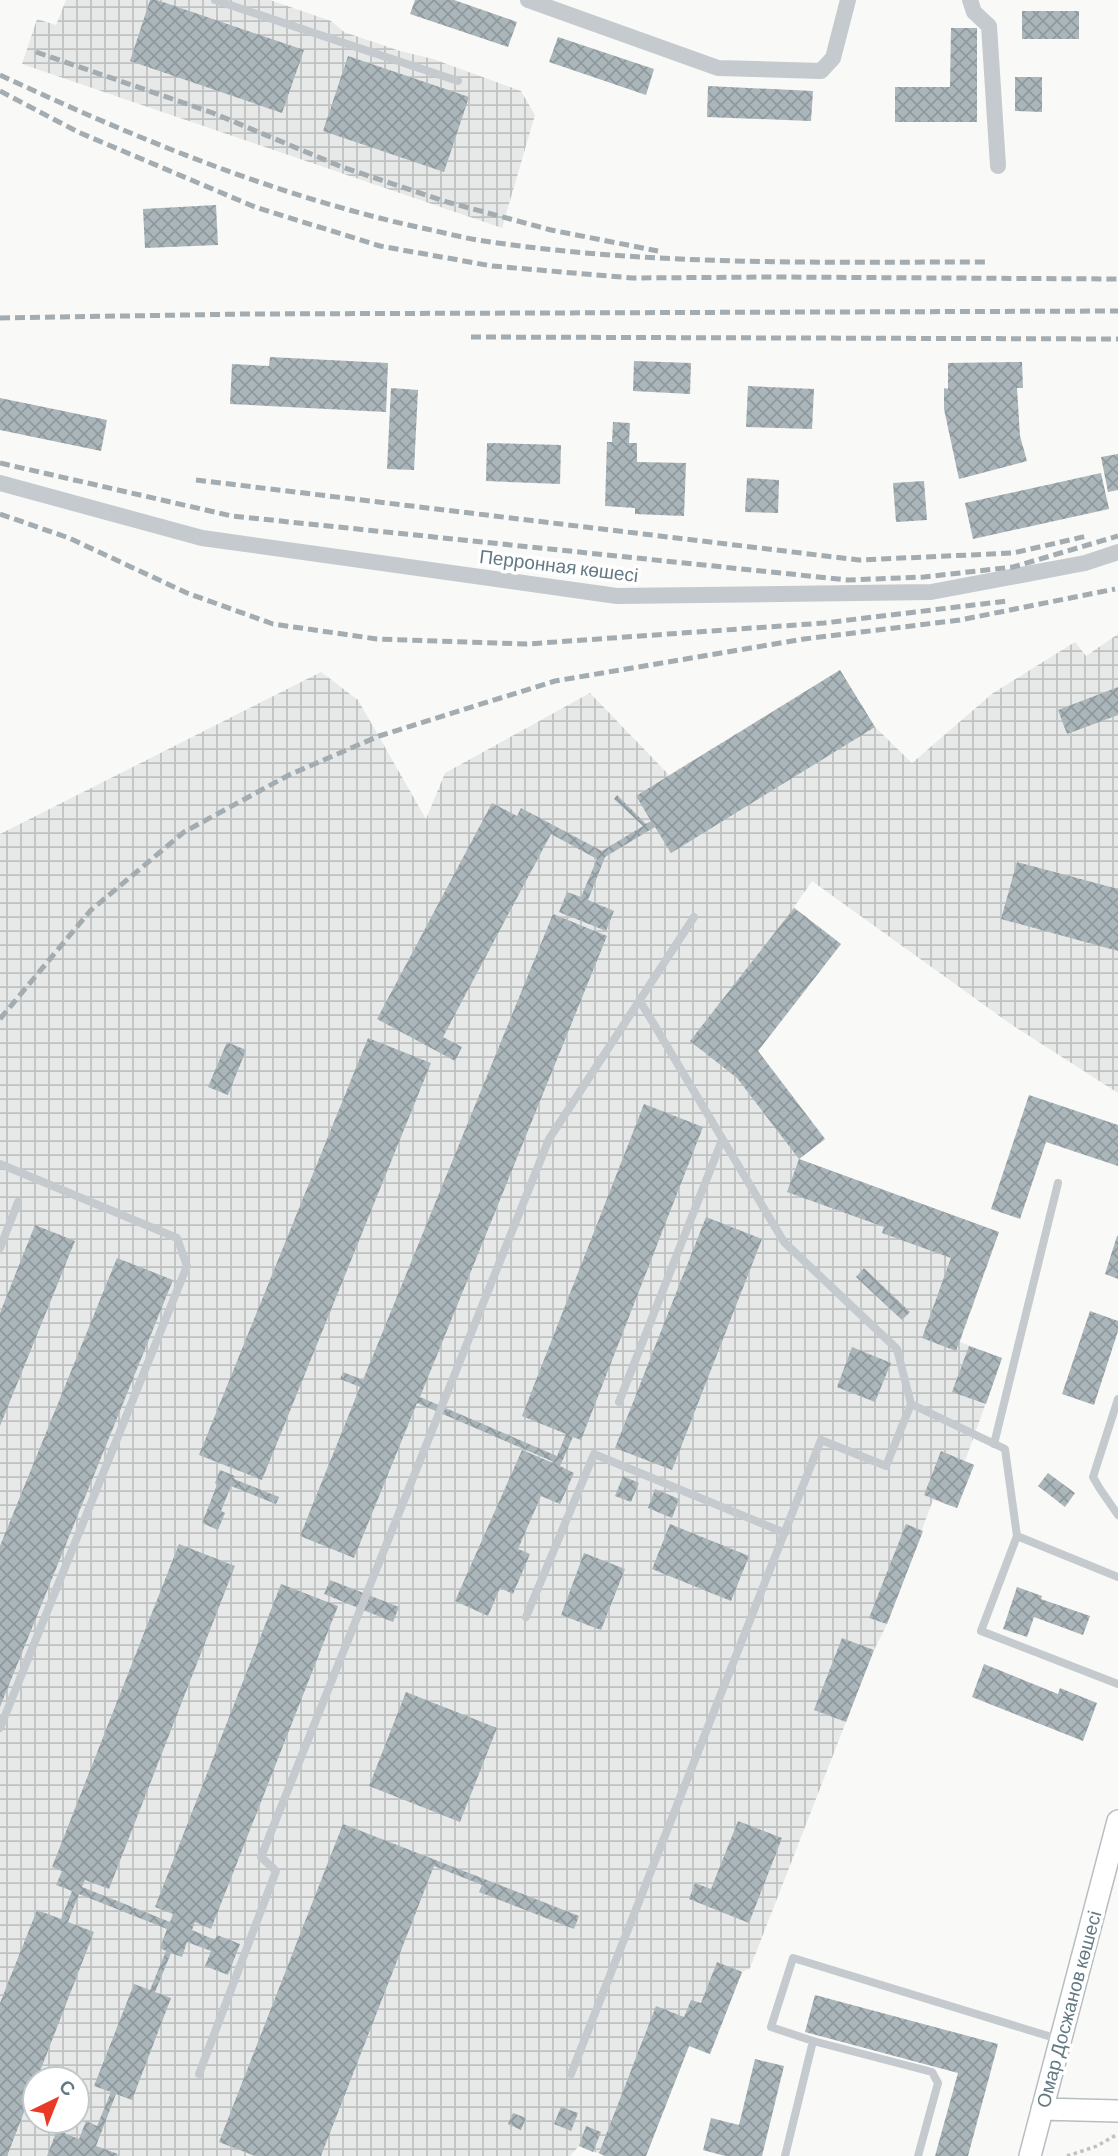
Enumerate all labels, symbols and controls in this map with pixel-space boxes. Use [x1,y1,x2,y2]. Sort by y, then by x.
street label: Перронная көшесі [478,544,640,586]
street label: Омар Досжанов көшесі [1031,1908,1105,2110]
north arrow [21,2065,91,2135]
text: С [55,2074,81,2100]

